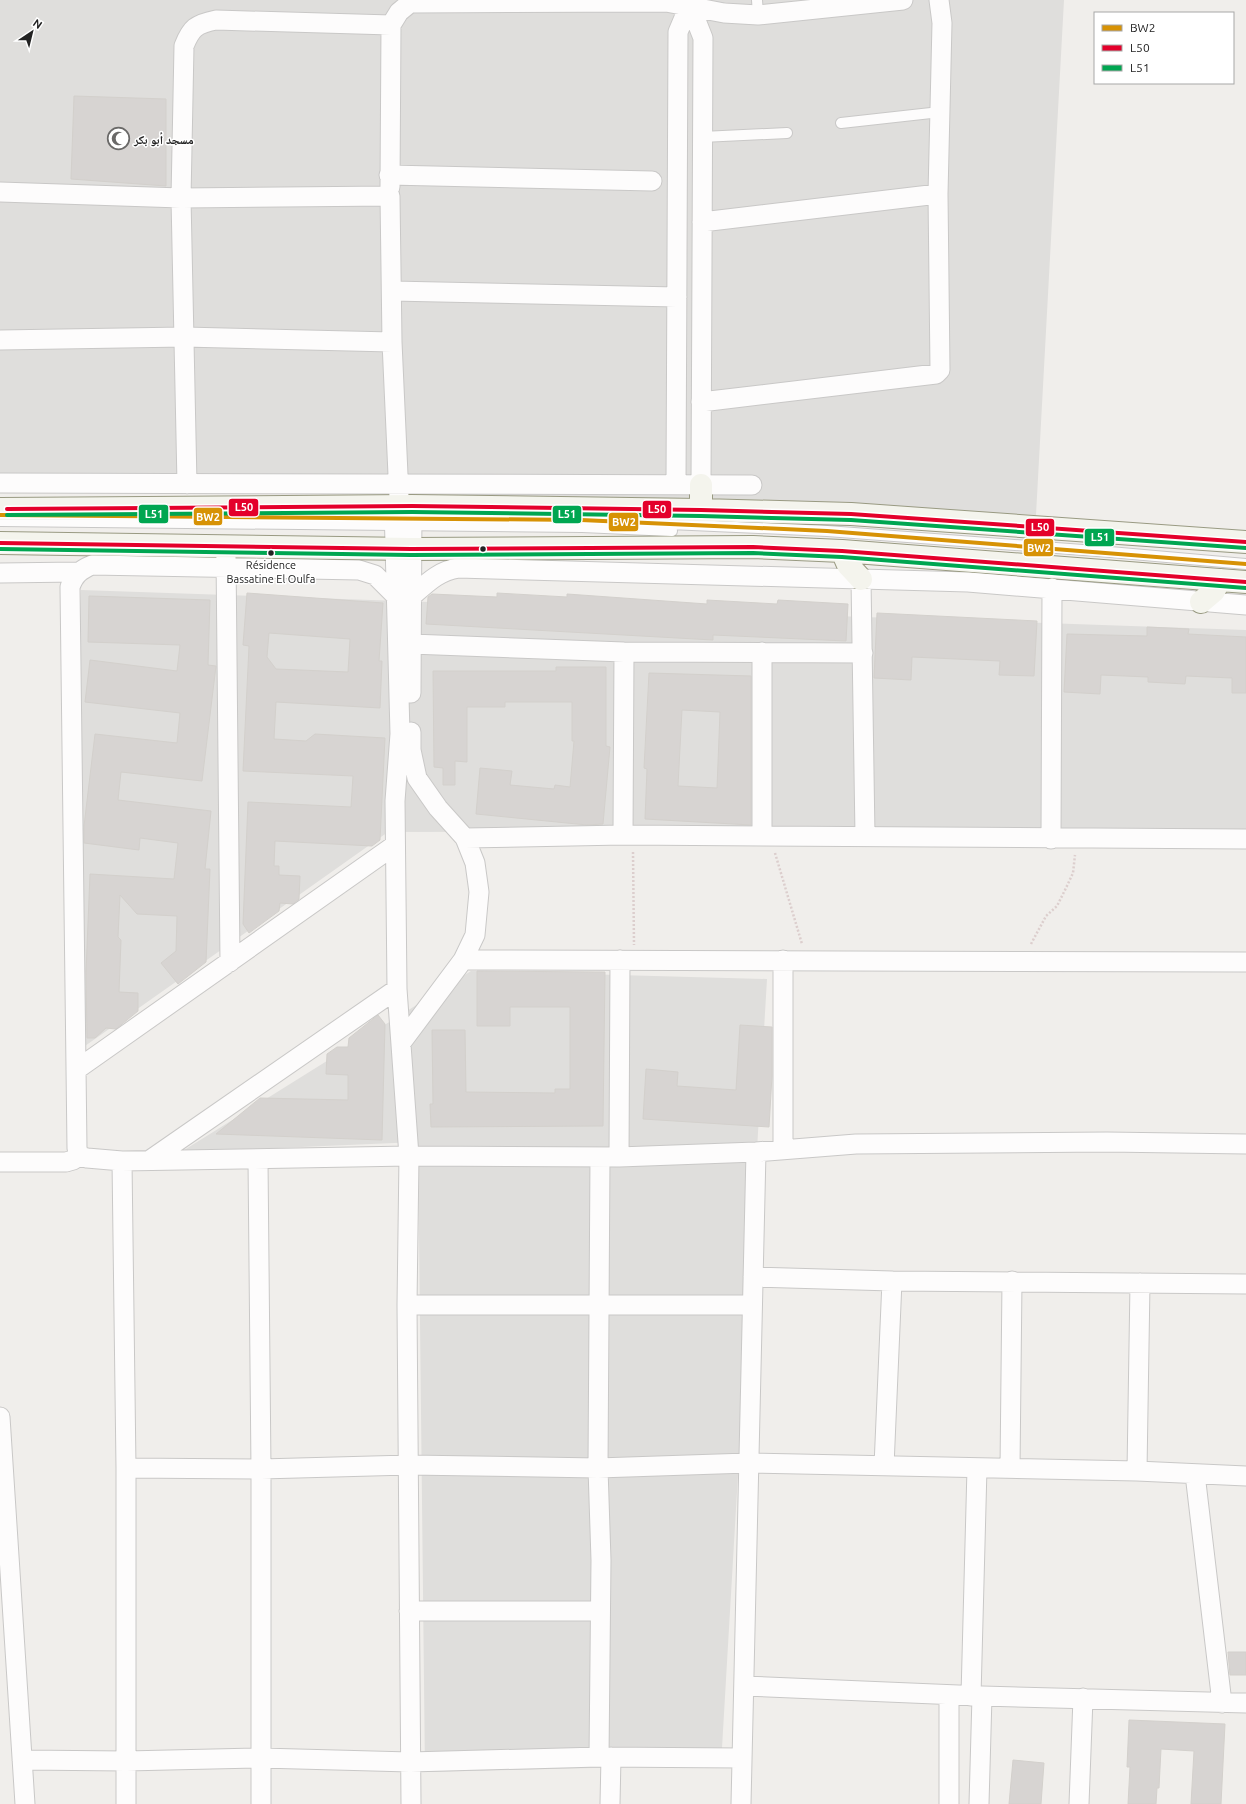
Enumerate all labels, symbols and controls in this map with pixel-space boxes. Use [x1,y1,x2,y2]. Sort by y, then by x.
north arrow [12,12,52,52]
legend [1094,12,1234,84]
text: N [31,17,45,31]
text: BW2 [1130,21,1155,34]
text: L50 [1130,41,1150,54]
text: L51 [1130,61,1150,74]
mosque icon: مسجد أبو بكر [106,126,132,152]
place label: مسجد أبو بكر [133,132,194,147]
line badge: L50 [228,498,259,517]
line badge: L50 [642,500,672,519]
text: L50 [235,501,253,513]
text: L50 [648,503,666,515]
line badge: L51 [138,504,169,524]
line badge: L51 [552,505,582,524]
line badge: BW2 [193,507,223,526]
text: L51 [145,508,163,520]
text: L51 [558,508,576,520]
text: BW2 [196,511,220,523]
line badge: BW2 [608,512,639,532]
text: BW2 [612,516,636,528]
line badge: L50 [1025,518,1055,537]
text: L50 [1031,521,1049,533]
line badge: L51 [1084,528,1115,547]
text: L51 [1091,531,1109,543]
line badge: BW2 [1023,538,1054,557]
text: BW2 [1027,542,1051,554]
unlabelled marker [478,544,488,554]
marker: Résidence Bassatine El Oulfa [266,548,276,558]
place label: Résidence Bassatine El Oulfa [227,559,315,585]

